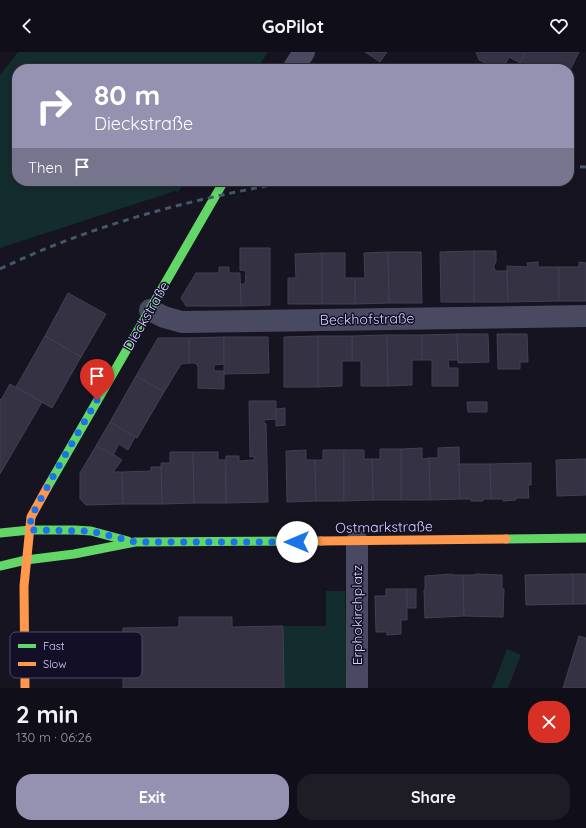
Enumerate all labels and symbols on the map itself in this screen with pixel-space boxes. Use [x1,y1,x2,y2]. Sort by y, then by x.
street label: Dieckstraße [119,278,173,354]
street label: Beckhofstraße [320,309,415,329]
pin [80,359,114,400]
street label: Ostmarkstraße [335,517,433,537]
position arrow [276,521,318,563]
street label: Erphokirchplatz [348,564,366,665]
legend [10,632,142,678]
text: Fast [43,639,65,653]
text: Slow [43,657,67,671]

